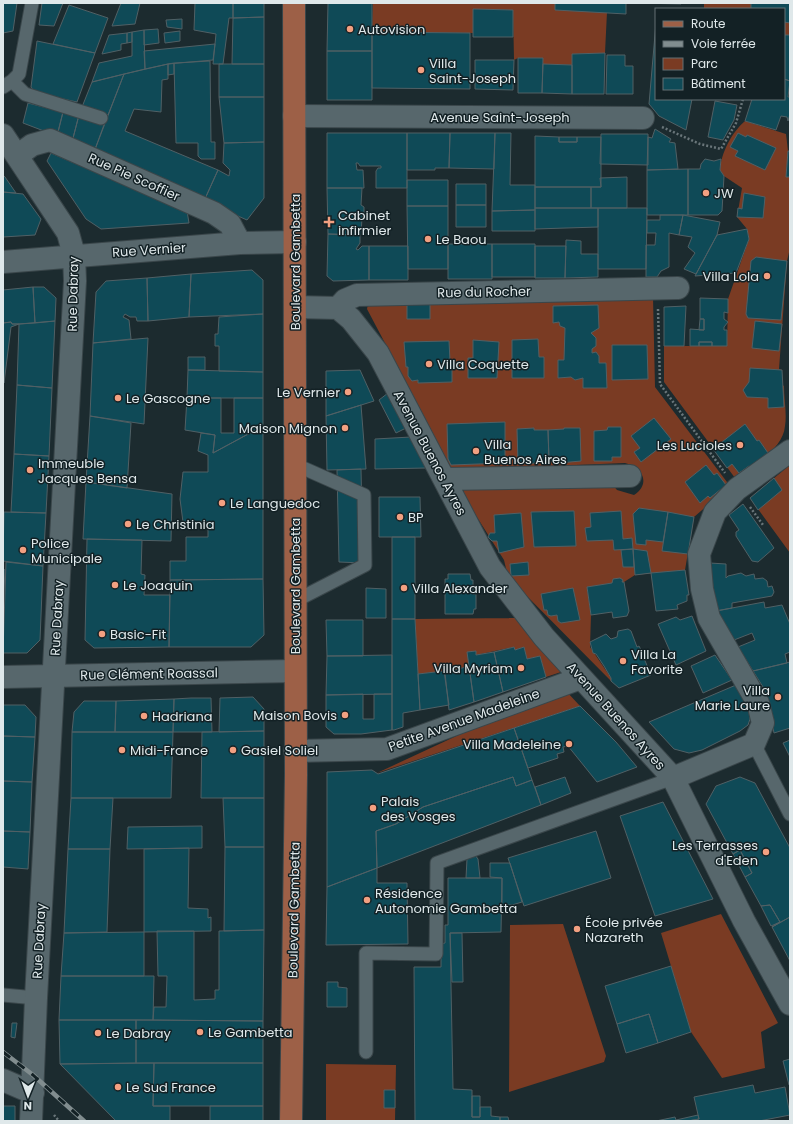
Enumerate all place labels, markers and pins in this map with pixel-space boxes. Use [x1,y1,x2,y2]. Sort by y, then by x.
place label: Autovision [358,20,425,39]
marker: Autovision [345,24,355,34]
place label: Villa Saint-Joseph [429,54,516,88]
marker: Villa Saint-Joseph [416,65,426,75]
place label: JW [714,184,734,203]
marker: JW [701,188,711,198]
place label: Cabinet infirmier [338,206,391,240]
marker: Cabinet infirmier [323,216,335,228]
place label: Le Baou [436,230,487,249]
marker: Le Baou [423,234,433,244]
place label: Villa Lola [702,267,759,286]
marker: Villa Lola [762,271,772,281]
place label: Villa Coquette [437,355,529,374]
marker: Villa Coquette [424,359,434,369]
place label: Le Vernier [277,383,340,402]
marker: Le Vernier [343,387,353,397]
place label: Le Gascogne [126,389,210,408]
marker: Le Gascogne [113,393,123,403]
place label: Maison Mignon [239,419,337,438]
marker: Maison Mignon [340,423,350,433]
place label: Villa Buenos Aires [484,435,567,469]
place label: Les Lucioles [657,436,732,455]
marker: Les Lucioles [735,440,745,450]
marker: Villa Buenos Aires [471,446,481,456]
place label: Immeuble Jacques Bensa [38,454,137,488]
marker: Immeuble Jacques Bensa [25,465,35,475]
place label: Le Languedoc [230,494,320,513]
marker: Le Languedoc [217,498,227,508]
place label: BP [408,508,424,527]
marker: BP [395,512,405,522]
place label: Le Christinia [136,515,215,534]
marker: Le Christinia [123,519,133,529]
place label: Police Municipale [31,534,102,568]
marker: Police Municipale [18,545,28,555]
place label: Le Joaquin [123,576,193,595]
place label: Villa Alexander [412,579,508,598]
marker: Le Joaquin [110,580,120,590]
marker: Villa Alexander [399,583,409,593]
place label: Basic-Fit [110,625,167,644]
marker: Basic-Fit [97,629,107,639]
place label: Villa La Favorite [631,645,683,679]
marker: Villa La Favorite [618,656,628,666]
place label: Villa Myriam [434,659,513,678]
marker: Villa Myriam [516,663,526,673]
place label: Villa Marie Laure [695,681,770,715]
marker: Villa Marie Laure [773,692,783,702]
place label: Maison Bovis [253,706,337,725]
place label: Hadriana [152,707,213,726]
marker: Maison Bovis [340,710,350,720]
marker: Hadriana [139,711,149,721]
place label: Villa Madeleine [463,735,561,754]
marker: Villa Madeleine [564,739,574,749]
place label: Midi-France [130,741,208,760]
place label: Gasiel Soliel [241,741,318,760]
marker: Midi-France [117,745,127,755]
marker: Gasiel Soliel [228,745,238,755]
place label: Palais des Vosges [381,792,456,826]
marker: Palais des Vosges [368,803,378,813]
place label: Les Terrasses d'Eden [672,836,758,870]
marker: Les Terrasses d'Eden [761,847,771,857]
place label: Résidence Autonomie Gambetta [375,884,517,918]
marker: Résidence Autonomie Gambetta [362,895,372,905]
place label: École privée Nazareth [585,913,663,947]
marker: École privée Nazareth [572,924,582,934]
place label: Le Gambetta [208,1023,293,1042]
place label: Le Dabray [106,1024,172,1043]
marker: Le Gambetta [195,1027,205,1037]
marker: Le Dabray [93,1028,103,1038]
place label: Le Sud France [126,1078,216,1097]
marker: Le Sud France [113,1082,123,1092]

